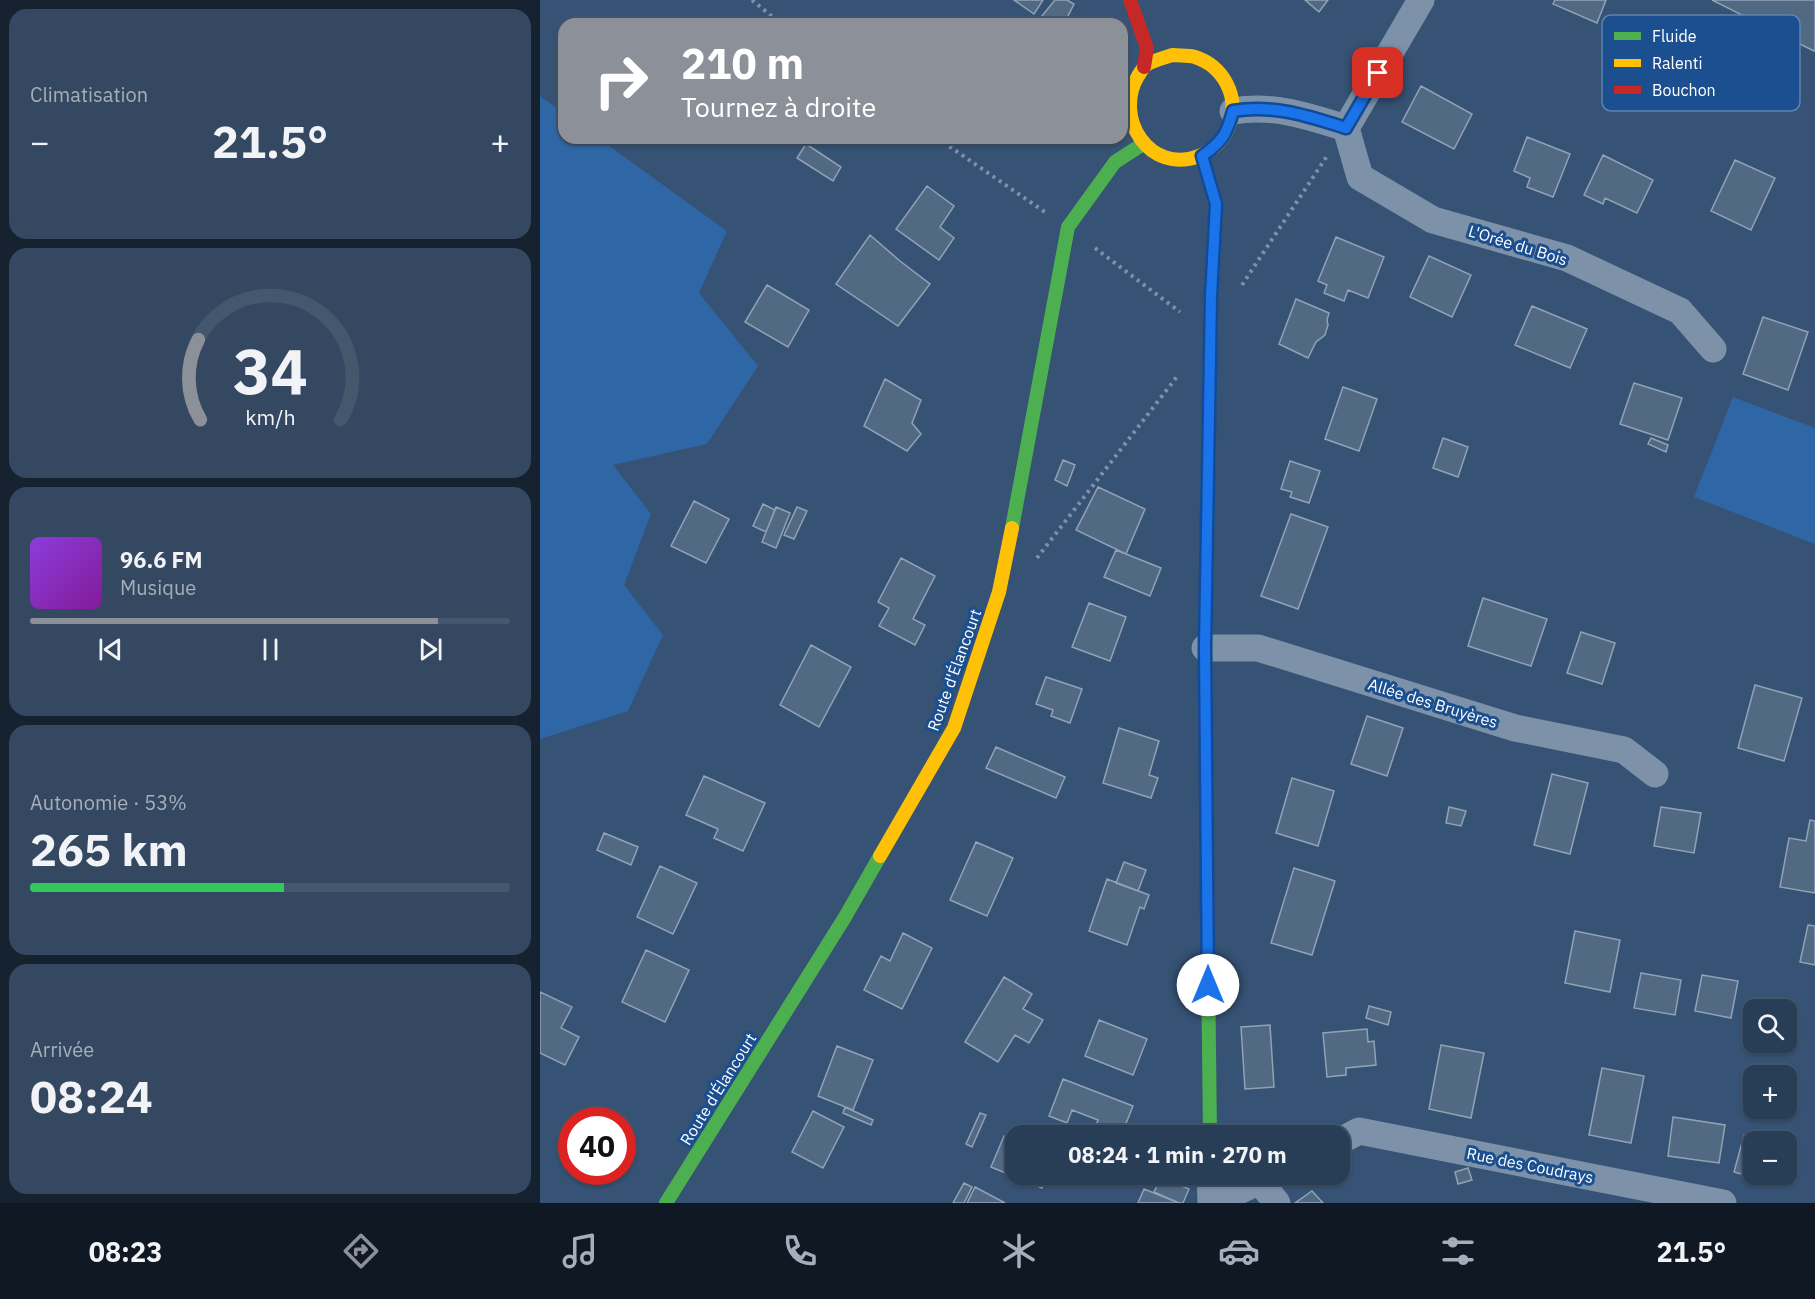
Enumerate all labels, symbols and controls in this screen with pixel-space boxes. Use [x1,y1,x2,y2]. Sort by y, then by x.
legend [1602,15,1800,111]
text: Fluide [1652,26,1697,46]
text: 210 m [681,36,804,91]
icon: right [582,42,660,120]
pin [1352,47,1403,98]
text: Ralenti [1652,53,1702,73]
icon: arrive [1361,56,1394,89]
text: Bouchon [1652,80,1716,100]
text: Climatisation [30,81,148,108]
text: Tournez à droite [681,89,876,124]
text: 21.5° [212,112,328,170]
text: − [30,120,50,163]
text: + [490,120,510,163]
street label: L'Orée du Bois [1466,220,1570,270]
text: 34 [233,330,307,411]
text: km/h [245,403,295,431]
text: 96.6 FM [120,545,203,574]
text: Musique [120,574,196,601]
street label: Route d'Élancourt [922,606,985,734]
icon: previous [94,633,127,666]
icon: pause [254,633,287,666]
icon: next [414,633,447,666]
street label: Allée des Bruyères [1366,674,1500,732]
text: Autonomie · 53% [30,789,187,816]
text: 265 km [30,820,188,878]
position arrow [1176,953,1240,1017]
map controls [1743,999,1797,1185]
button: search [1743,999,1797,1053]
street label: Route d'Élancourt [675,1029,760,1149]
text: Arrivée [30,1036,94,1063]
button: + [1743,1065,1797,1119]
text: 08:24 [30,1067,153,1125]
speed limit sign: 40 [558,1107,636,1185]
button: − [1743,1131,1797,1185]
text: 08:24 · 1 min · 270 m [1068,1140,1287,1169]
street label: Rue des Coudrays [1465,1143,1595,1187]
icon: directions [340,1230,382,1272]
icon: music [559,1230,601,1272]
icon: phone [779,1230,821,1272]
icon: climate [998,1230,1040,1272]
icon: car [1218,1230,1260,1272]
icon: filters [1437,1230,1479,1272]
text: 08:23 [89,1234,162,1269]
text: 21.5° [1657,1234,1726,1269]

